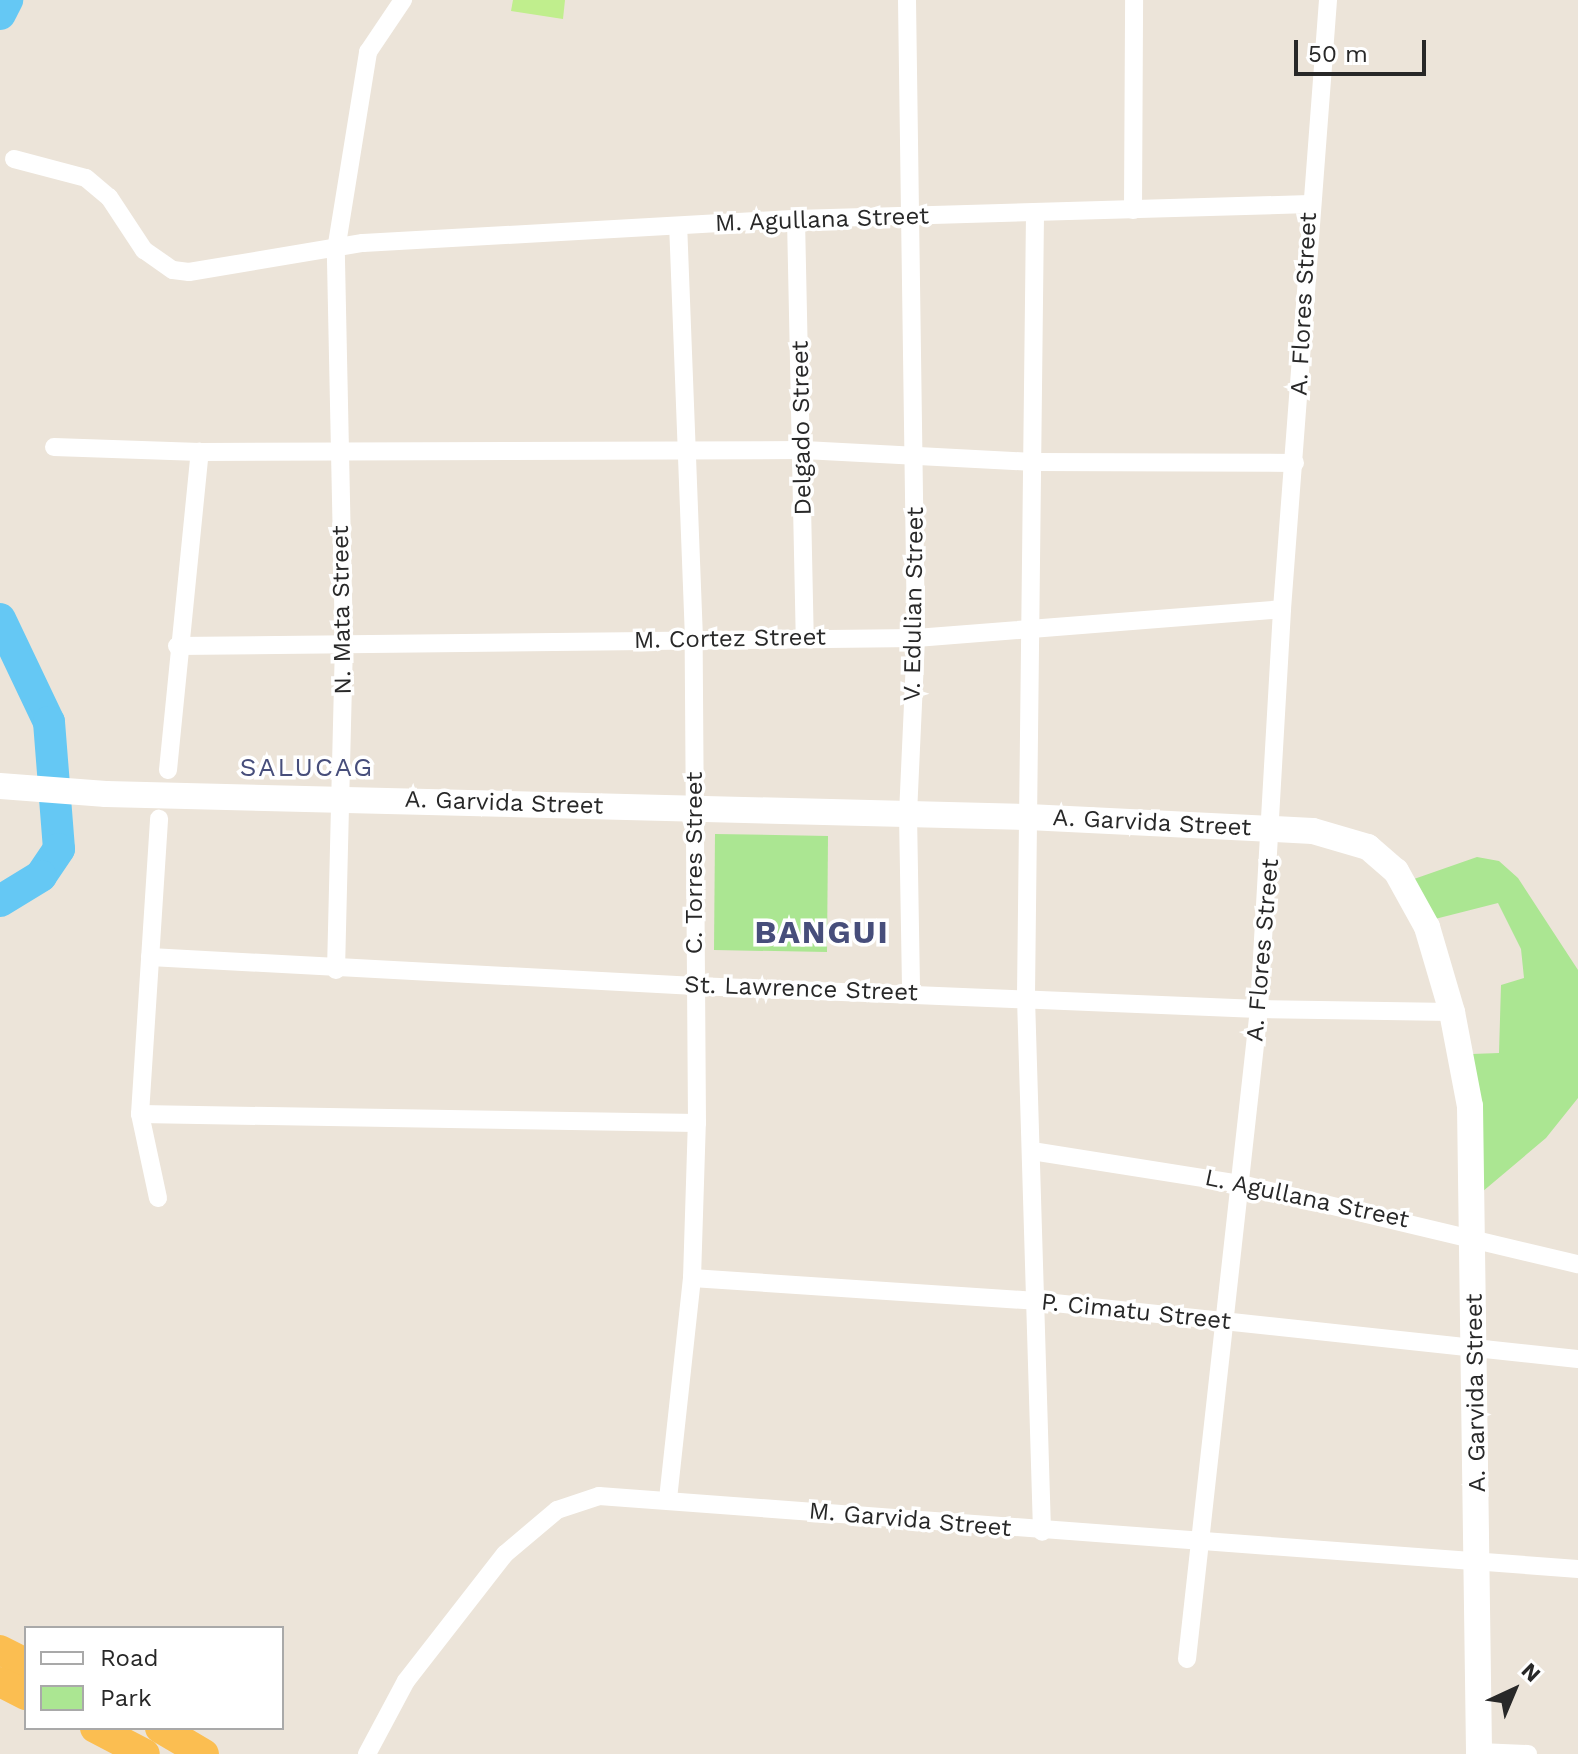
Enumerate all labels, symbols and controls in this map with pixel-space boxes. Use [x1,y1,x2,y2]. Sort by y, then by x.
scale bar [1298,24,1430,74]
text: 50 m [1308,40,1368,68]
street label: M. Agullana Street [714,202,930,238]
street label: A. Flores Street [1285,212,1323,396]
street label: Delgado Street [786,340,818,516]
street label: V. Edulian Street [898,506,930,702]
street label: N. Mata Street [326,525,358,695]
street label: M. Cortez Street [634,623,826,655]
district label: SALUCAG [240,752,374,784]
street label: C. Torres Street [681,771,709,955]
street label: A. Garvida Street [404,785,604,821]
street label: A. Garvida Street [1052,803,1252,843]
street label: A. Flores Street [1241,857,1285,1043]
district label: BANGUI [754,913,890,951]
street label: St. Lawrence Street [684,971,918,1007]
street label: L. Agullana Street [1202,1163,1412,1235]
street label: P. Cimatu Street [1040,1288,1232,1336]
street label: A. Garvida Street [1460,1293,1492,1493]
street label: M. Garvida Street [807,1497,1013,1543]
legend [24,1626,284,1730]
text: Road [100,1644,159,1672]
north arrow [1474,1650,1554,1730]
text: N [1516,1658,1546,1687]
text: Park [100,1684,152,1712]

